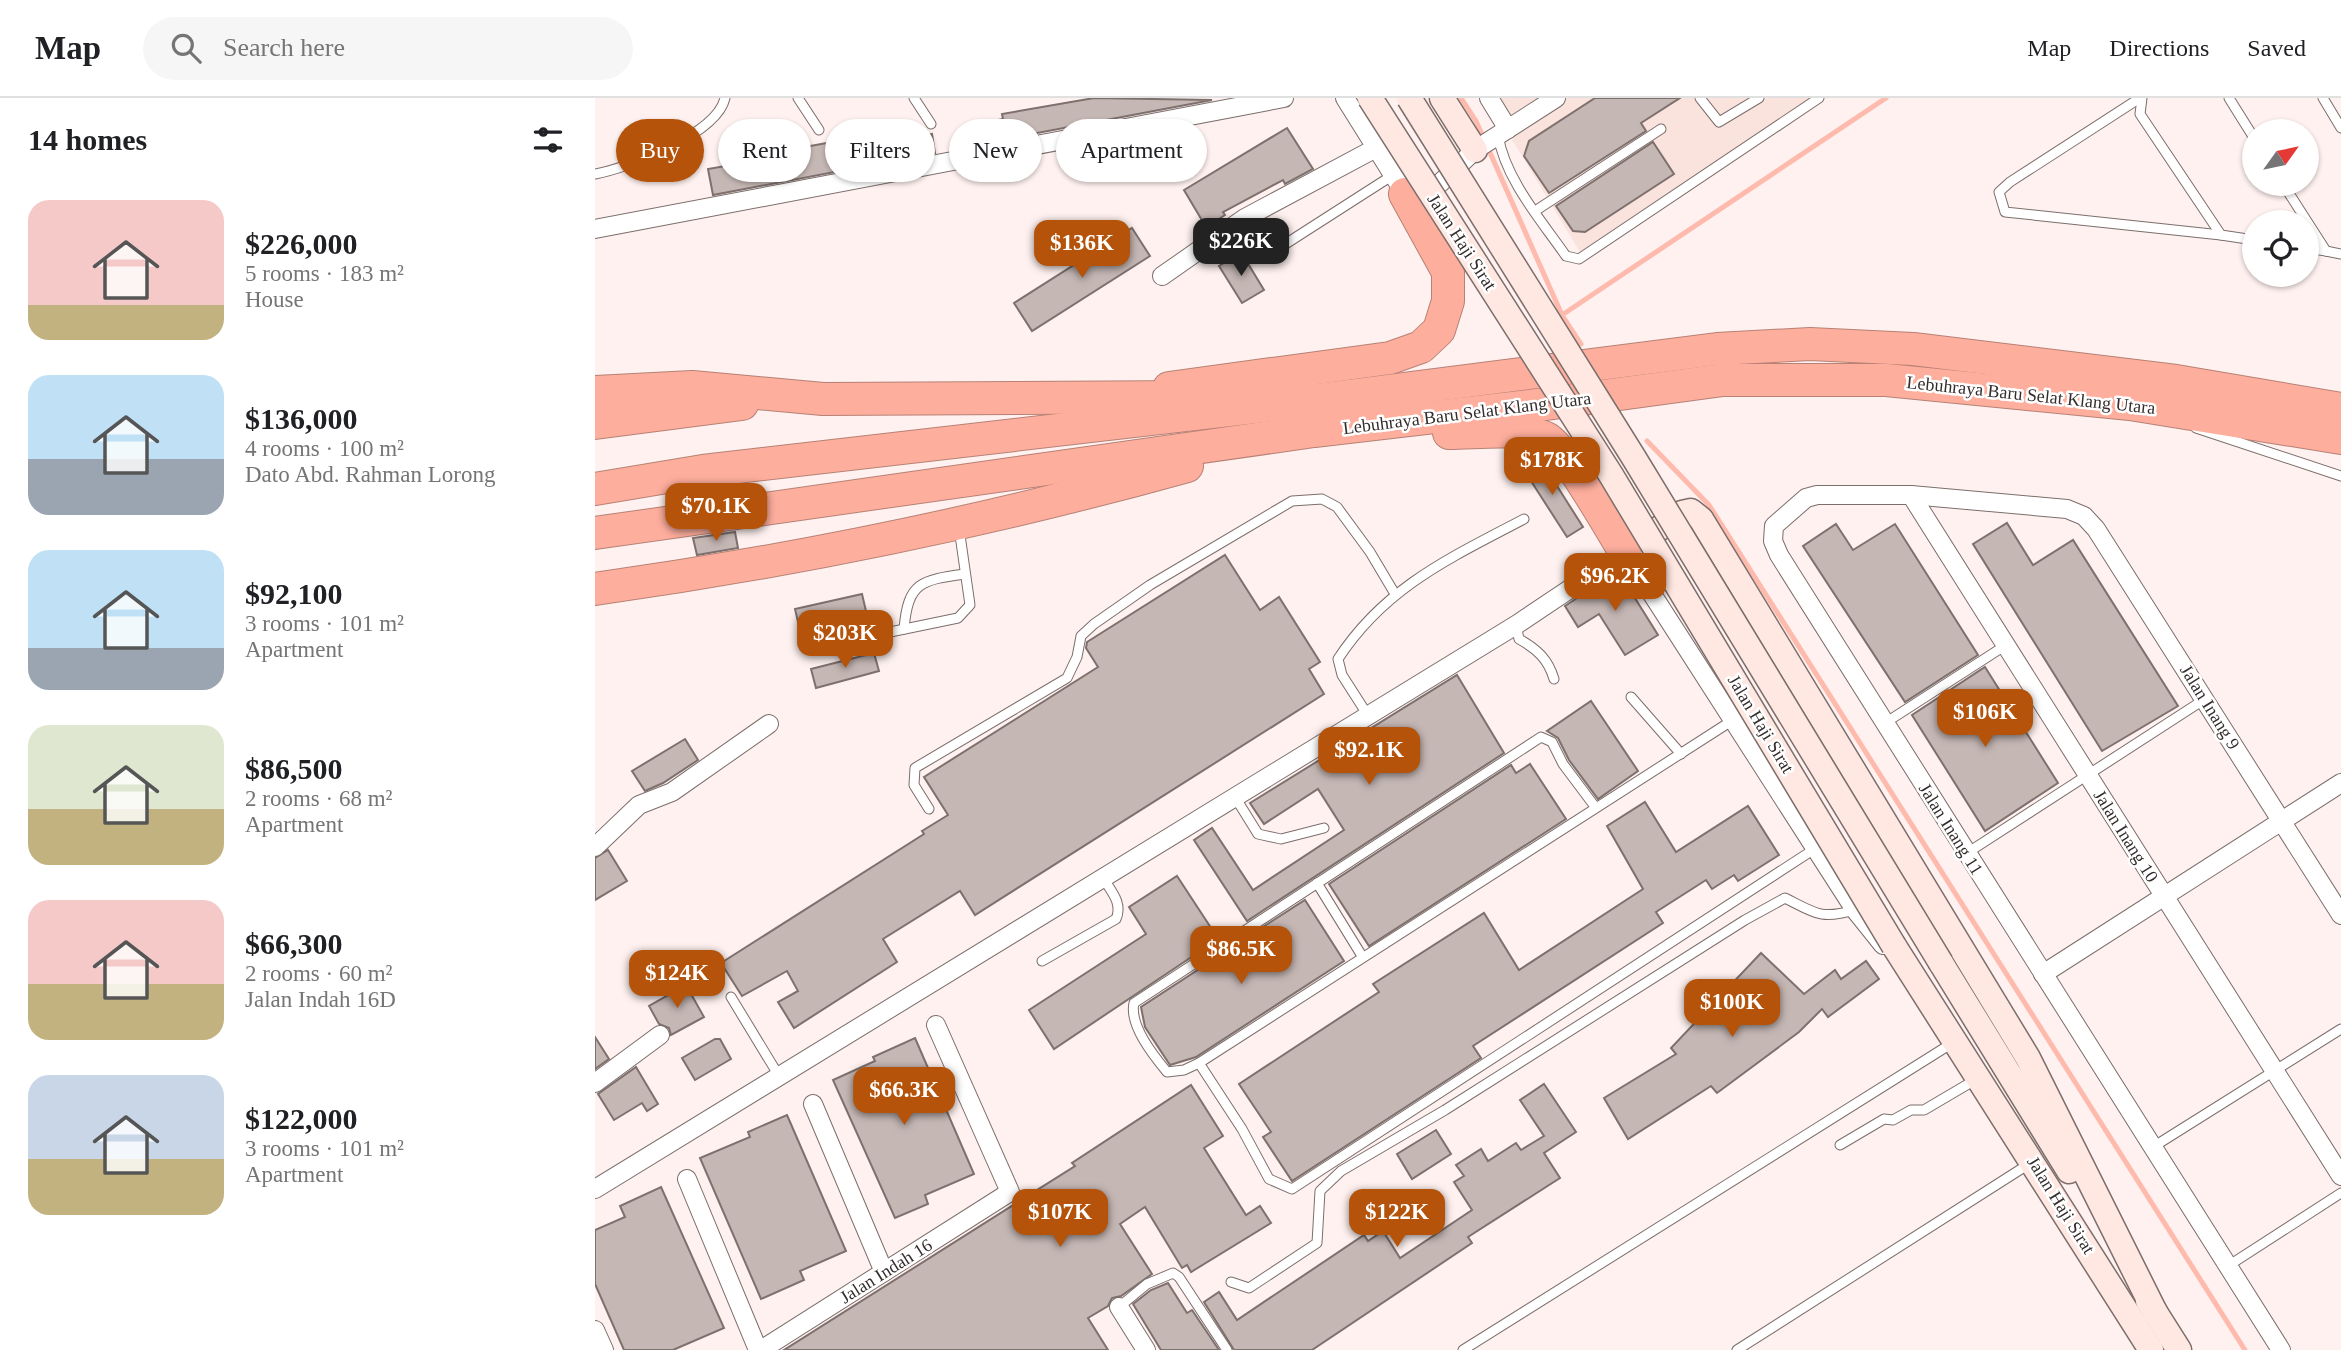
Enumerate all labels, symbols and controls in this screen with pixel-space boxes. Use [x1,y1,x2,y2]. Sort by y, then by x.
search box [143,17,633,80]
icon: search [167,29,205,67]
text: Map [35,30,101,66]
text: Search here [223,33,345,62]
text: Map [2027,35,2071,61]
text: Directions [2109,35,2209,61]
text: Saved [2247,35,2306,61]
chip: Buy [616,119,704,182]
chip: Rent [718,119,811,182]
chip: Filters [825,119,935,182]
chip: New [949,119,1042,182]
chip: Apartment [1056,119,1207,182]
north arrow [2242,119,2319,196]
map controls [2242,119,2319,287]
icon: filters [529,121,567,159]
text: 14 homes [28,123,147,156]
street label: Jalan Haji Sirat [1423,190,1501,294]
button: locate [2242,210,2319,287]
pin: $226K [1192,218,1290,278]
pin: $136K [1033,220,1131,280]
text: $226,000 [245,227,358,260]
icon: home [84,228,168,312]
text: $226K [1209,228,1273,253]
text: $136K [1050,230,1114,255]
text: 5 rooms · 183 m² [245,261,404,286]
text: House [245,287,304,312]
street label: Lebuhraya Baru Selat Klang Utara [1906,372,2156,418]
street label: Lebuhraya Baru Selat Klang Utara [1342,388,1592,438]
text: $136,000 [245,402,358,435]
icon: home [84,403,168,487]
text: 4 rooms · 100 m² [245,436,404,461]
pin: $178K [1503,438,1601,497]
text: $178K [1520,447,1584,472]
text: Dato Abd. Rahman Lorong [245,462,495,487]
pin: $70.1K [659,484,773,543]
text: $70.1K [681,493,751,518]
pin: $96.2K [1558,554,1672,613]
text: $96.2K [1580,563,1650,588]
text: $92,100 [245,577,343,610]
icon: home [84,578,168,662]
pin: $203K [796,610,894,670]
text: 3 rooms · 101 m² [245,611,404,636]
text: $203K [813,620,877,645]
text: Apartment [245,637,343,662]
street label: Jalan Inang 9 [2176,661,2244,753]
street label: Jalan Haji Sirat [1724,671,1798,777]
pin: $106K [1936,690,2034,749]
text: $106K [1953,699,2017,724]
pin: $92.1K [1312,728,1426,787]
text: $92.1K [1334,737,1404,762]
text: $86,500 [245,752,343,785]
icon: home [84,753,168,837]
street label: Jalan Inang 11 [1915,779,1987,879]
text: 2 rooms · 68 m² [245,786,392,811]
street label: Jalan Inang 10 [2090,786,2162,886]
text: Apartment [245,812,343,837]
pin: $86.5K [1184,926,1298,986]
text: $66,300 [245,927,343,960]
icon: home [84,928,168,1012]
text: $86.5K [1206,936,1276,961]
pin: $124K [628,950,726,1010]
text: $124K [645,960,709,985]
text: 2 rooms · 60 m² [245,961,392,986]
pin: $100K [1683,979,1781,1039]
text: Jalan Indah 16D [245,987,396,1012]
text: $100K [1700,989,1764,1014]
pin: $66.3K [847,1068,961,1127]
text: $66.3K [869,1077,939,1102]
text: $122,000 [245,1102,358,1135]
icon: home [84,1103,168,1187]
text: 3 rooms · 101 m² [245,1136,404,1161]
street label: Jalan Haji Sirat [2023,1153,2099,1257]
text: Apartment [245,1162,343,1187]
pin: $107K [1011,1190,1109,1249]
pin: $122K [1348,1190,1446,1249]
text: $107K [1028,1199,1092,1224]
text: $122K [1365,1199,1429,1224]
street label: Jalan Indah 16 [836,1235,936,1307]

